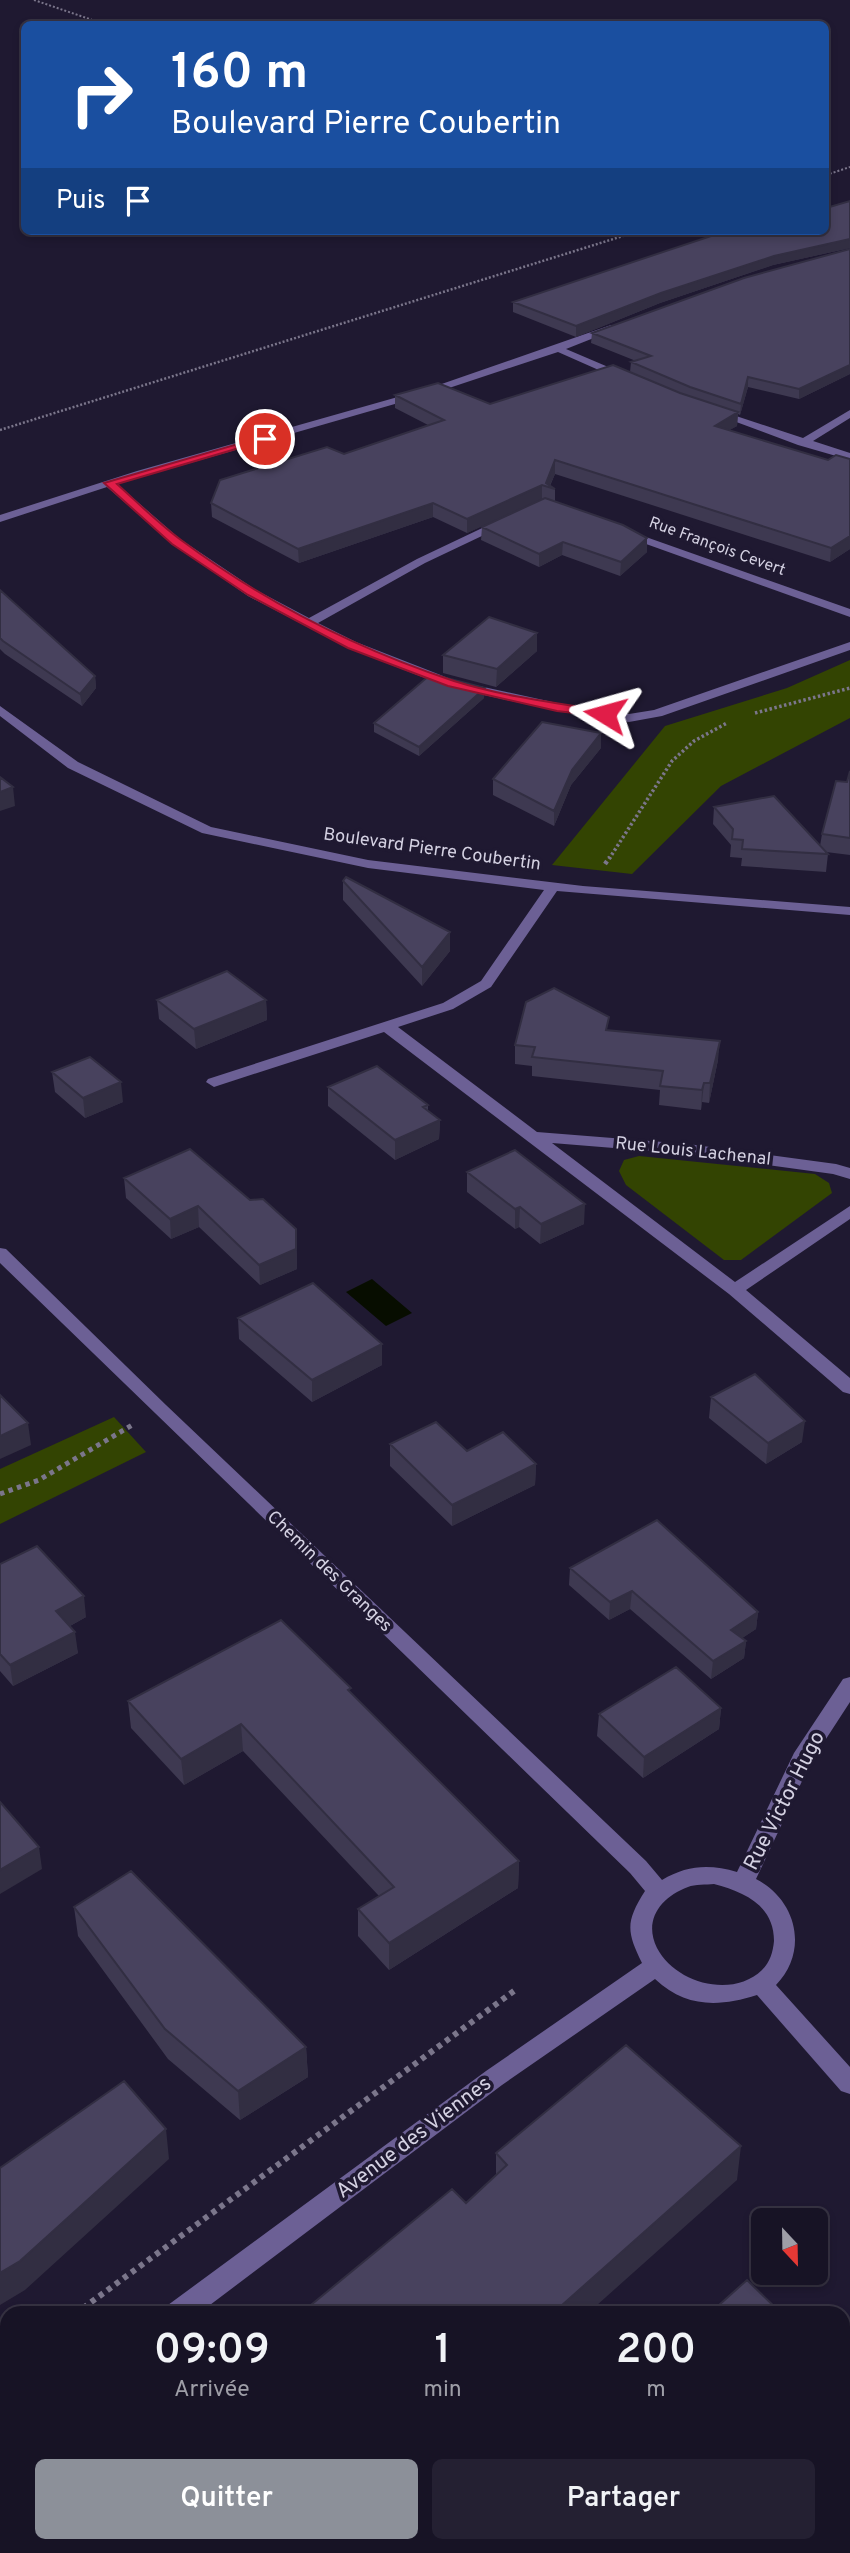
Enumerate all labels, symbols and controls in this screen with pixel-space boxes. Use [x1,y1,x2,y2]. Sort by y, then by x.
text: 160 m [171,44,308,106]
icon: right [56,49,147,140]
text: Boulevard Pierre Coubertin [171,105,561,145]
icon: arrive [119,182,157,220]
text: Puis [56,185,105,218]
pin [235,409,295,469]
icon: arrive [246,420,284,458]
street label: Rue François Cevert [646,513,788,581]
position arrow [568,677,642,751]
street label: Boulevard Pierre Coubertin [322,823,542,877]
street label: Rue Louis Lachenal [614,1132,772,1172]
street label: Chemin des Granges [261,1506,397,1638]
street label: Rue Victor Hugo [738,1727,832,1875]
street label: Avenue des Viennes [331,2071,497,2205]
north arrow [751,2208,828,2286]
map controls [751,2208,828,2285]
text: 09:09 [154,2325,270,2378]
text: 1 [434,2325,451,2378]
text: 200 [616,2325,696,2378]
text: Arrivée [174,2376,250,2405]
text: min [424,2376,462,2405]
text: m [646,2376,666,2405]
button: Quitter [35,2459,418,2539]
button: Partager [432,2459,815,2539]

